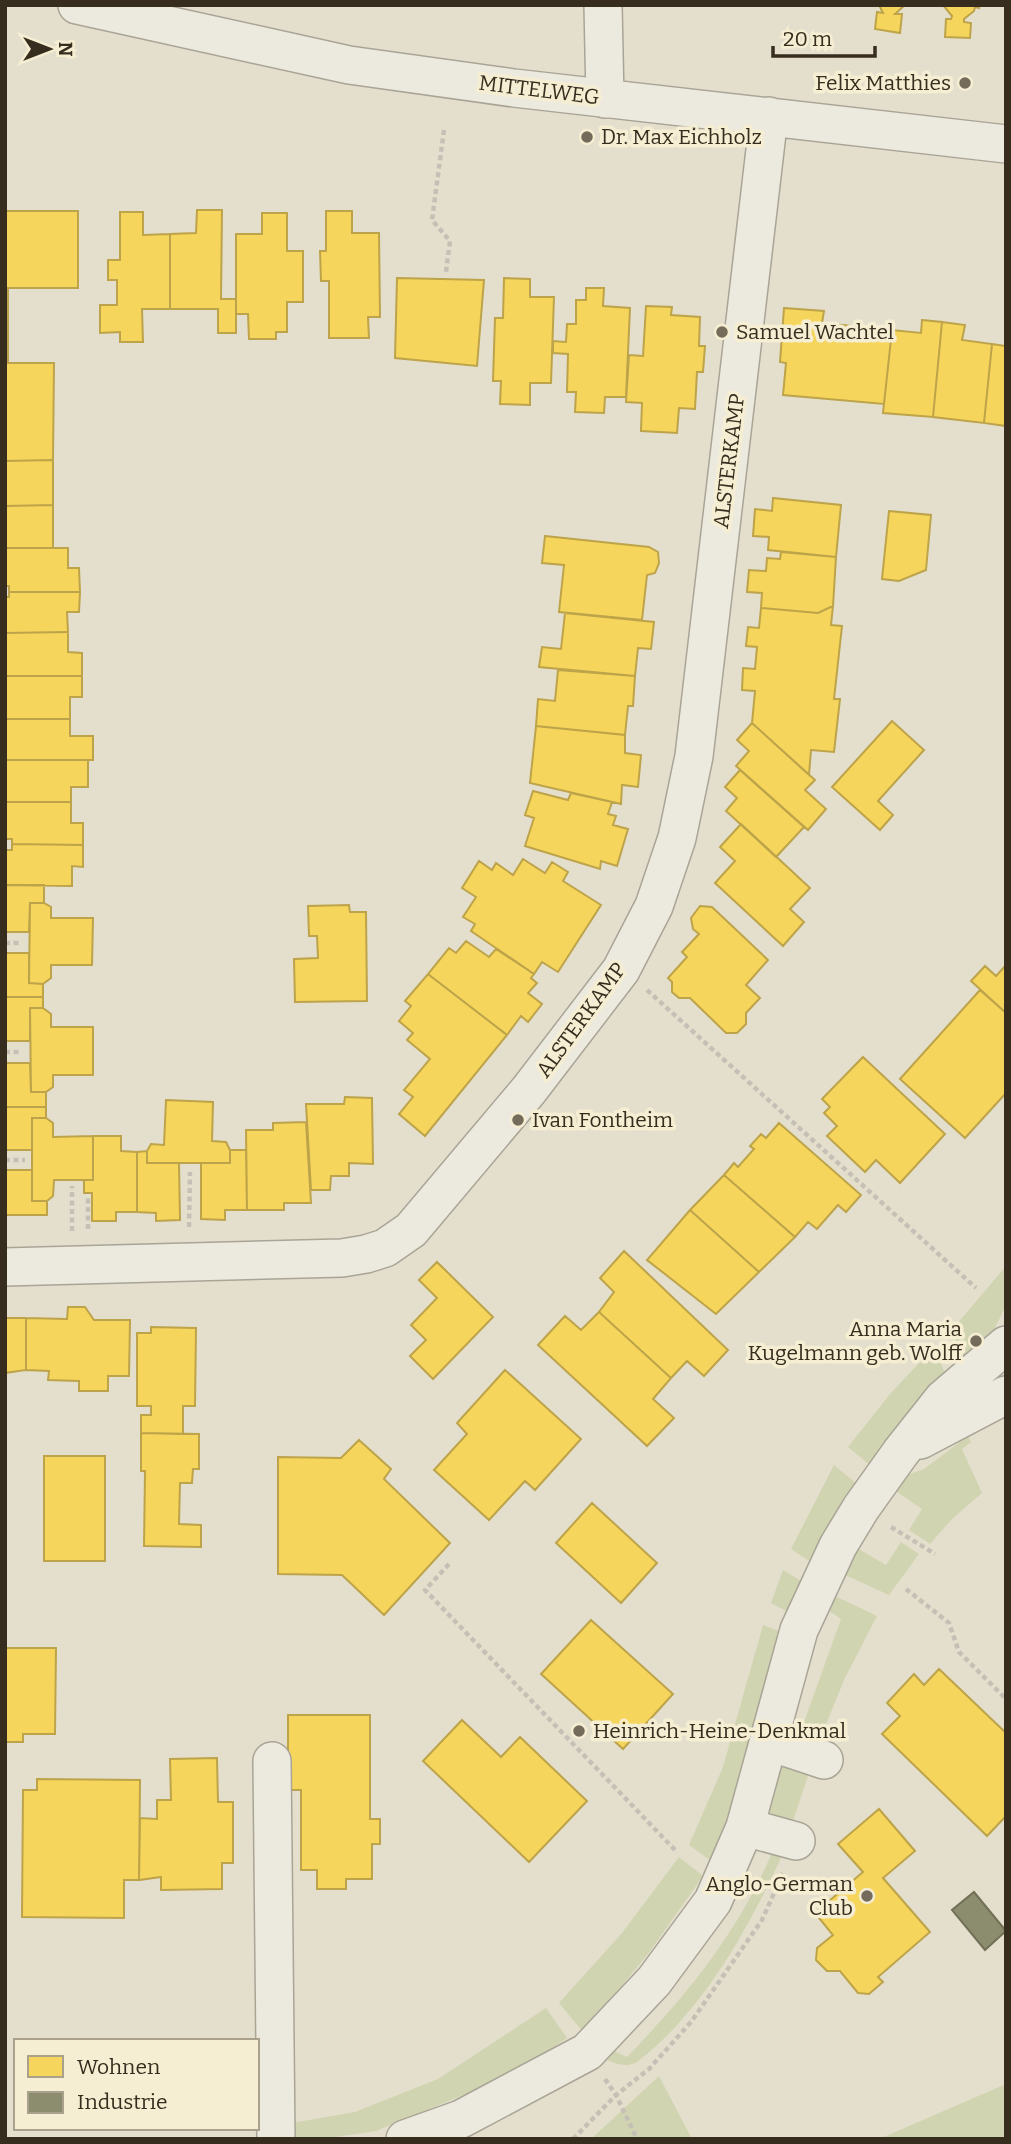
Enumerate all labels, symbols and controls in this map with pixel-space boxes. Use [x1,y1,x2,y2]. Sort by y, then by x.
north arrow [14,14,84,84]
scale bar [773,14,874,58]
text: 20 m [783,26,832,52]
text: N [54,42,77,57]
street label: MITTELWEG [477,70,601,110]
place label: Felix Matthies [815,70,951,96]
marker: Felix Matthies [957,75,973,91]
place label: Dr. Max Eichholz [601,124,762,150]
marker: Dr. Max Eichholz [579,129,595,145]
place label: Samuel Wachtel [736,319,894,345]
marker: Samuel Wachtel [714,324,730,340]
street label: ALSTERKAMP [708,392,750,530]
street label: ALSTERKAMP [531,957,631,1083]
place label: Ivan Fontheim [532,1107,673,1133]
marker: Ivan Fontheim [510,1112,526,1128]
place label: Anna Maria Kugelmann geb. Wolff [748,1316,964,1366]
marker: Anna Maria Kugelmann geb. Wolff [968,1333,984,1349]
place label: Heinrich-Heine-Denkmal [593,1718,846,1744]
marker: Heinrich-Heine-Denkmal [571,1723,587,1739]
place label: Anglo-German Club [705,1871,853,1921]
marker: Anglo-German Club [859,1888,875,1904]
legend [14,2039,259,2130]
text: Wohnen [77,2054,160,2080]
text: Industrie [77,2089,168,2115]

